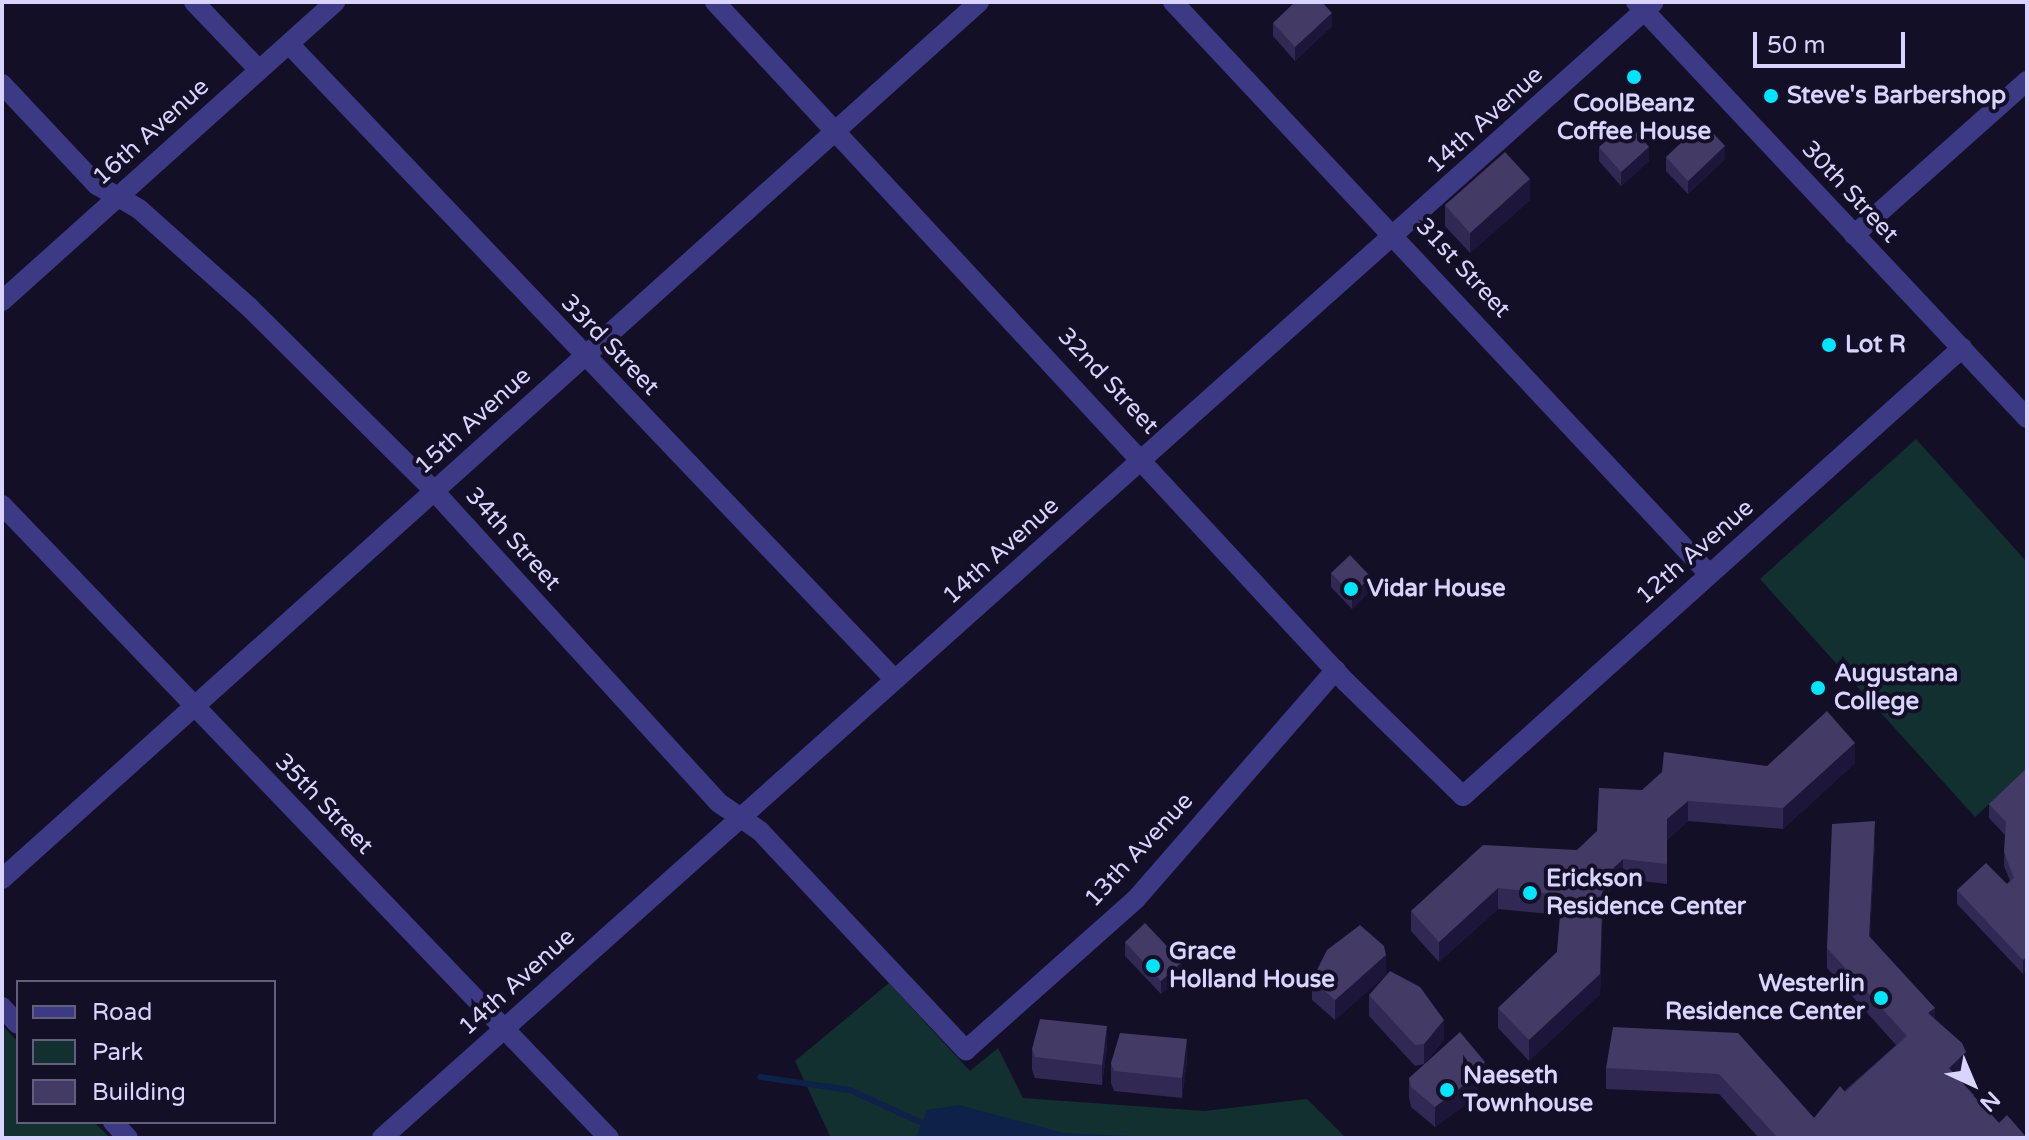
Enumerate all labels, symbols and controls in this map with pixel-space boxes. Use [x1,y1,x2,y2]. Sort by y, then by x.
scale bar [1757,16,1909,66]
text: 50 m [1767,31,1825,60]
street label: 14th Avenue [1421,60,1549,180]
marker: CoolBeanz Coffee House [1625,68,1643,86]
street label: 16th Avenue [87,72,215,192]
place label: Steve's Barbershop [1787,82,2006,110]
marker: Steve's Barbershop [1762,87,1780,105]
place label: CoolBeanz Coffee House [1557,90,1711,146]
street label: 30th Street [1796,135,1904,249]
street label: 31st Street [1410,212,1516,324]
street label: 33rd Street [555,289,665,401]
street label: 32nd Street [1052,322,1164,440]
place label: Lot R [1845,331,1906,359]
marker: Lot R [1820,336,1838,354]
street label: 15th Avenue [409,361,537,481]
street label: 34th Street [459,482,567,596]
street label: 14th Avenue [937,491,1065,611]
street label: 12th Avenue [1630,493,1760,611]
place label: Vidar House [1367,575,1506,603]
marker: Vidar House [1342,580,1360,598]
place label: Augustana College [1834,660,1958,716]
marker: Augustana College [1809,679,1827,697]
street label: 35th Street [269,748,379,860]
street label: 13th Avenue [1079,787,1199,913]
place label: Erickson Residence Center [1546,865,1746,921]
marker: Erickson Residence Center [1521,884,1539,902]
street label: 14th Avenue [453,922,581,1042]
place label: Grace Holland House [1169,938,1335,994]
marker: Grace Holland House [1144,957,1162,975]
place label: Westerlin Residence Center [1665,970,1865,1026]
legend [16,980,276,1124]
marker: Westerlin Residence Center [1872,989,1890,1007]
text: Road [92,998,152,1027]
text: Park [92,1038,143,1067]
north arrow [1933,1044,2013,1124]
place label: Naeseth Townhouse [1463,1062,1593,1118]
text: Building [92,1078,186,1107]
marker: Naeseth Townhouse [1438,1081,1456,1099]
text: N [1974,1086,2005,1117]

